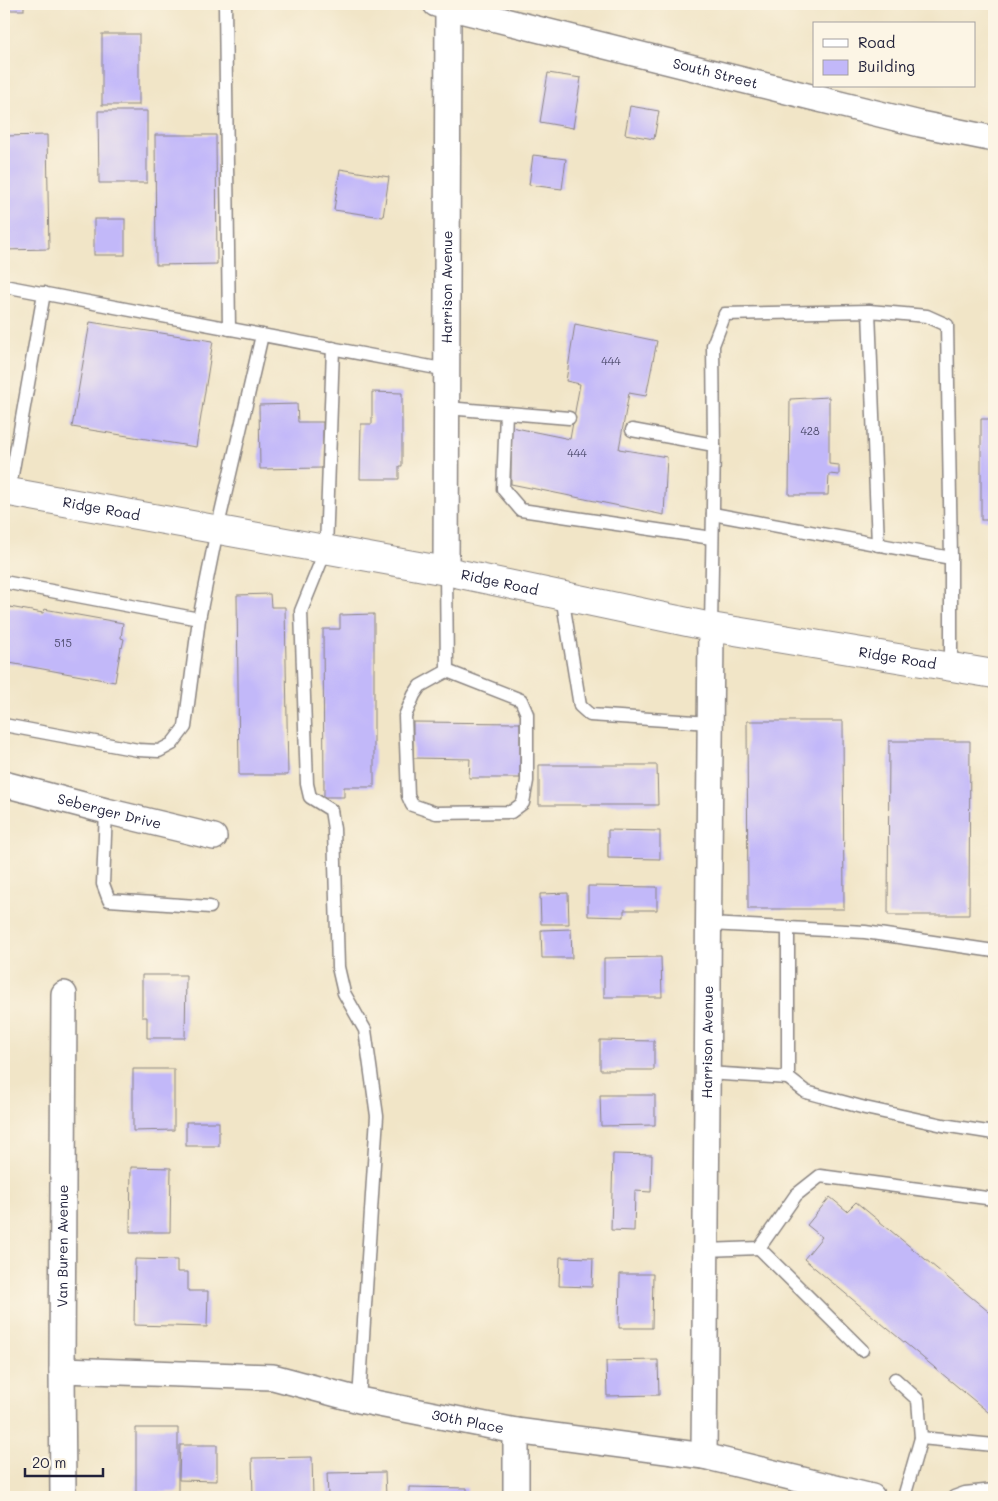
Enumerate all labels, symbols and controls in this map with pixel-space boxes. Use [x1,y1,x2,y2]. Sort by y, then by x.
legend [813,22,976,88]
text: Road [858,32,895,52]
street label: South Street [671,53,760,93]
text: Building [858,56,915,76]
street label: Harrison Avenue [437,230,456,344]
house number: 444 [601,353,621,368]
house number: 428 [800,423,820,438]
house number: 444 [567,445,587,460]
street label: Ridge Road [61,492,142,524]
street label: Ridge Road [459,564,540,599]
house number: 515 [54,635,72,650]
street label: Ridge Road [857,642,938,673]
street label: Seberger Drive [56,789,164,833]
street label: Harrison Avenue [697,985,717,1099]
street label: Van Buren Avenue [52,1185,72,1307]
street label: 30th Place [430,1405,506,1437]
scale bar [25,1446,102,1478]
text: 20 m [32,1452,66,1472]

